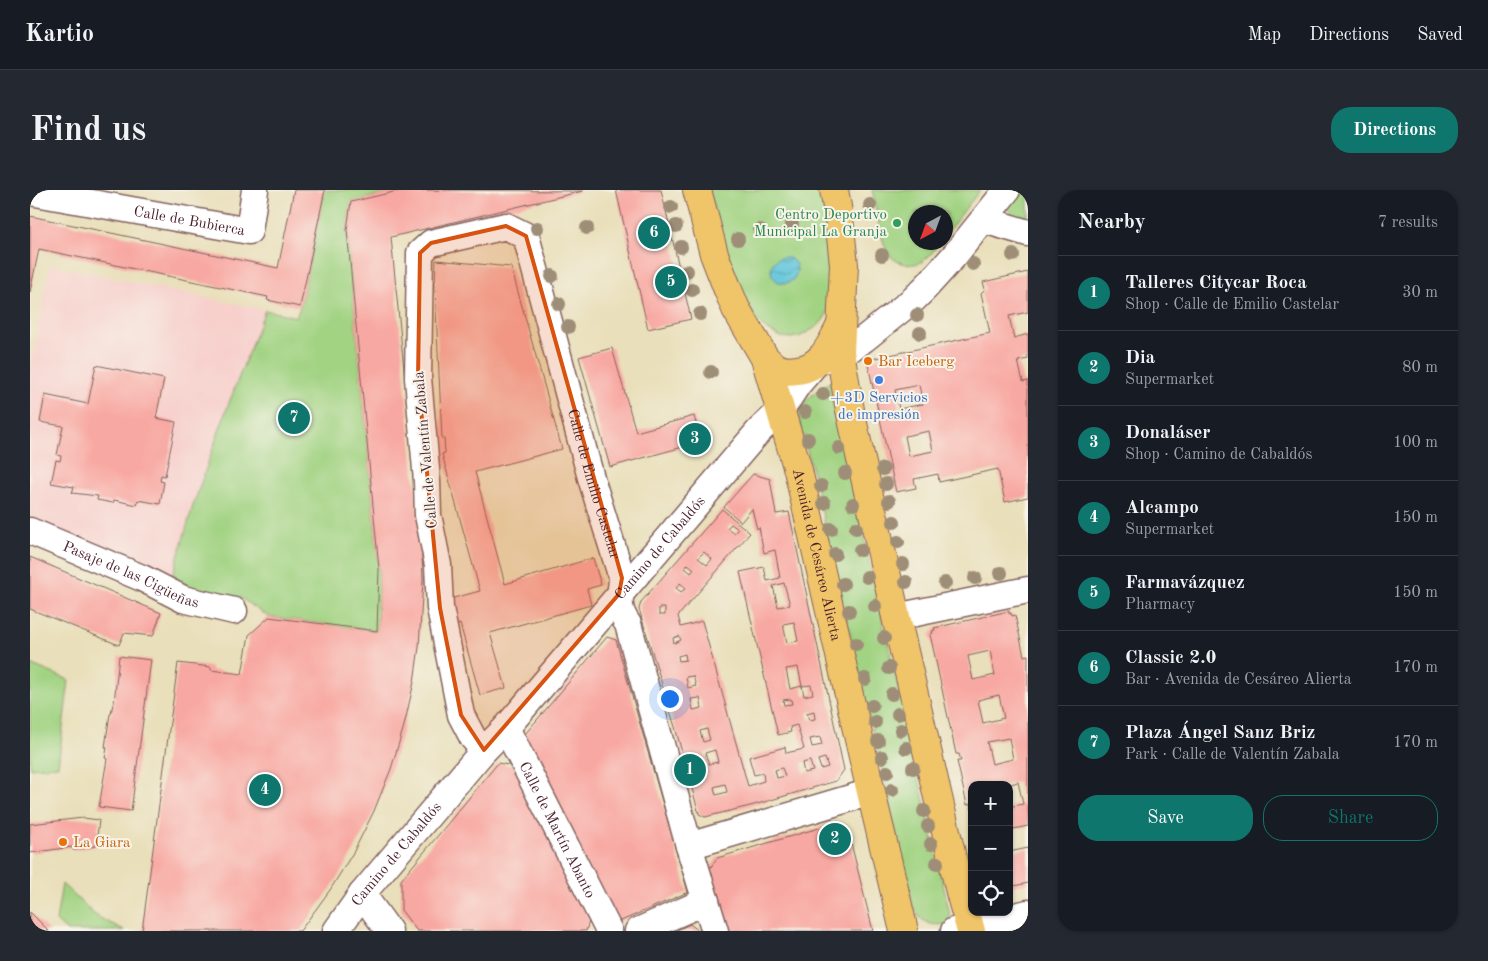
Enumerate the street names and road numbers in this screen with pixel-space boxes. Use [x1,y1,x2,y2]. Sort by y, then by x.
street label: Calle de Bubierca [132,205,247,239]
street label: Calle de Valentín Zabala [412,370,441,529]
street label: Calle de Emilio Castelar [564,408,622,561]
street label: Avenida de Cesáreo Alierta [789,467,843,643]
street label: Camino de Cabaldós [613,494,709,603]
street label: Pasaje de las Cigüeñas [60,540,200,611]
street label: Calle de Martín Abanto [515,760,597,901]
street label: Camino de Cabaldós [350,800,445,909]

